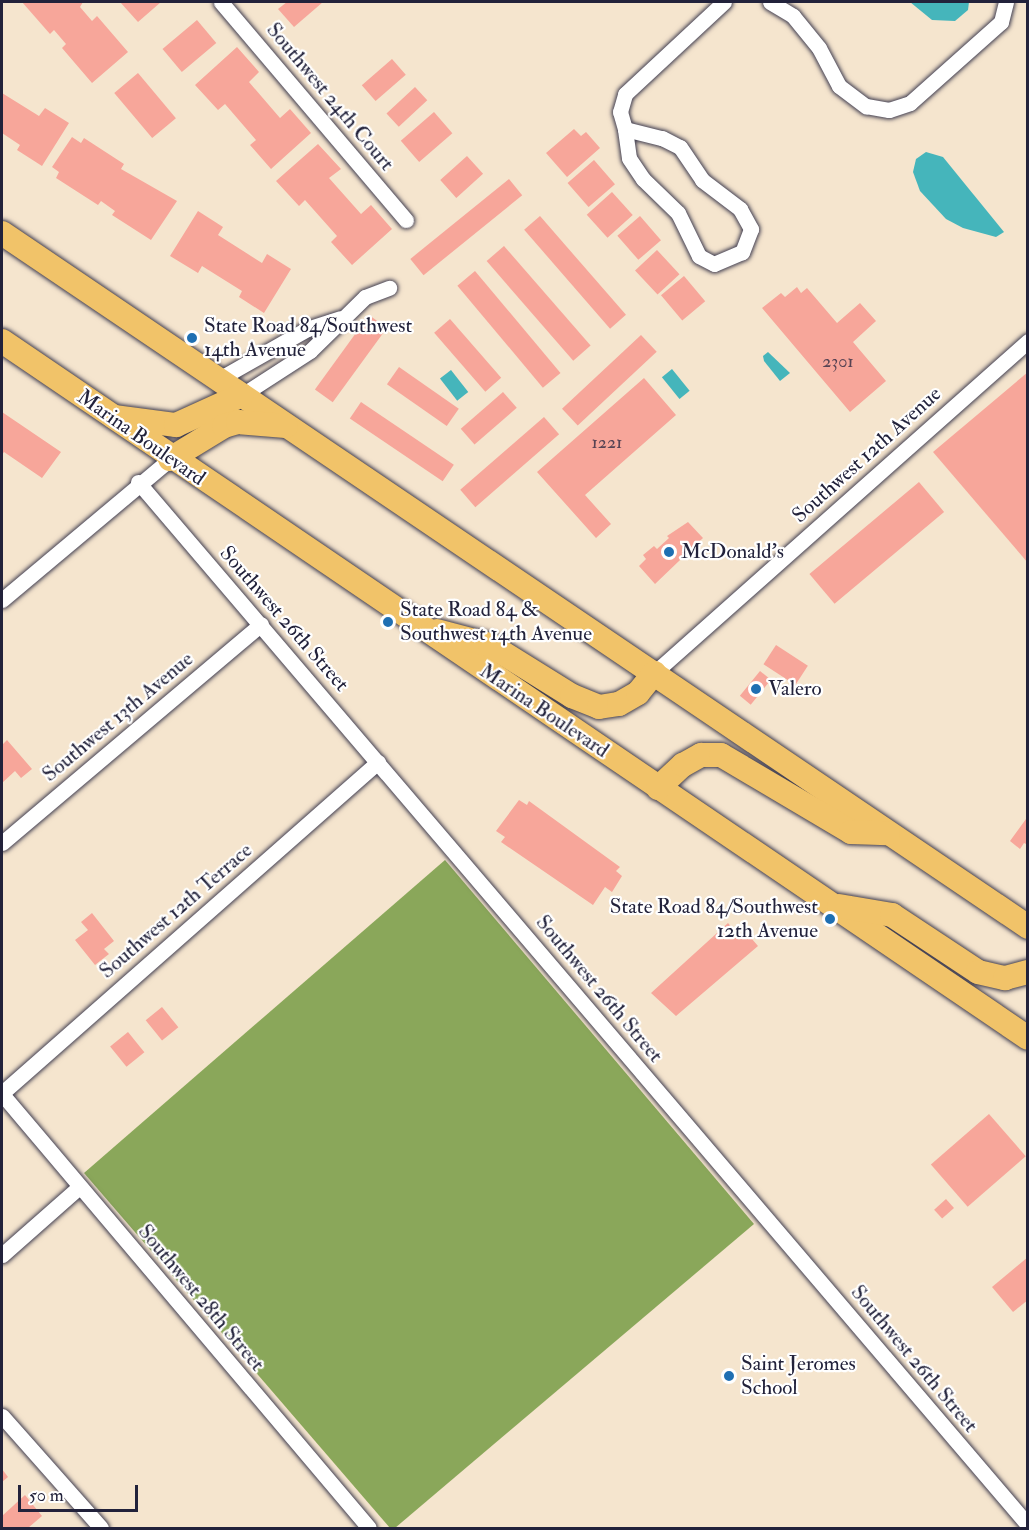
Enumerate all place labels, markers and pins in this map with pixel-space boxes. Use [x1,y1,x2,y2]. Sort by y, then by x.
place label: State Road 84/Southwest 14th Avenue [204,313,412,363]
marker: State Road 84/Southwest 14th Avenue [185,331,199,345]
place label: McDonald's [681,539,784,565]
marker: McDonald's [662,545,676,559]
place label: State Road 84 & Southwest 14th Avenue [400,597,592,647]
marker: State Road 84 & Southwest 14th Avenue [381,615,395,629]
place label: Valero [768,676,822,702]
marker: Valero [749,682,763,696]
place label: State Road 84/Southwest 12th Avenue [610,894,818,944]
marker: State Road 84/Southwest 12th Avenue [823,912,837,926]
place label: Saint Jeromes School [741,1351,856,1401]
marker: Saint Jeromes School [722,1369,736,1383]

